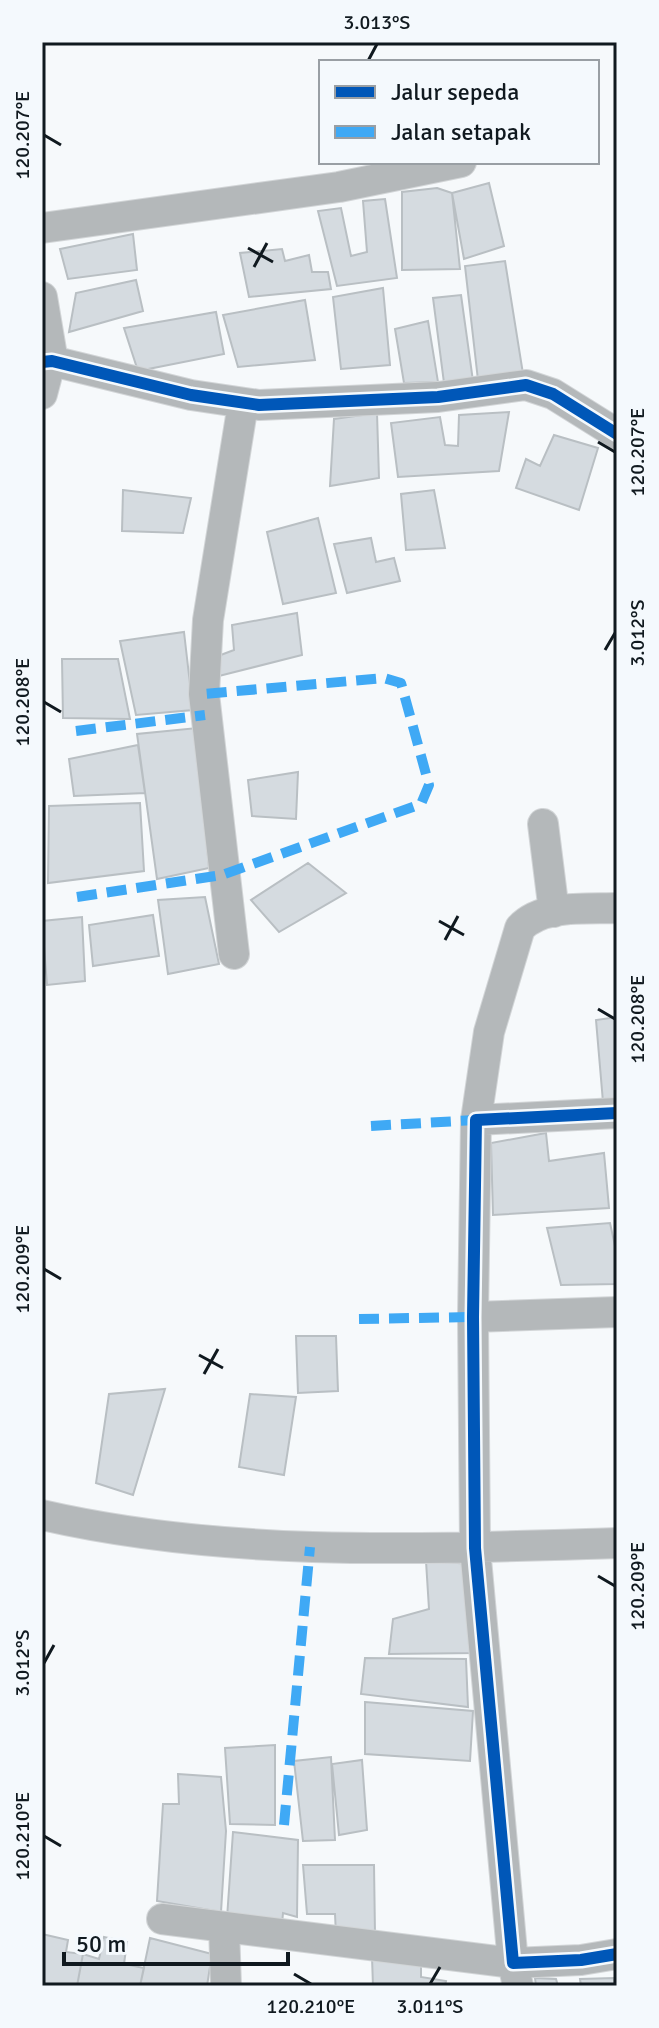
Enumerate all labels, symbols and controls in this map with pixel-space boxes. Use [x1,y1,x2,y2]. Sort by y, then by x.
text: 3.013°S [344,10,410,35]
legend [319,60,599,164]
text: Jalur sepeda [391,77,519,107]
text: 120.207°E [10,91,35,179]
text: Jalan setapak [391,117,531,147]
text: 120.207°E [625,408,650,496]
text: 3.012°S [625,600,650,666]
text: 120.208°E [10,658,35,746]
text: 120.208°E [625,975,650,1063]
text: 120.209°E [10,1225,35,1313]
text: 120.209°E [625,1542,650,1630]
text: 3.012°S [10,1630,35,1696]
text: 120.210°E [10,1792,35,1880]
scale bar [64,1916,288,1966]
text: 50 m [76,1929,126,1959]
text: 120.210°E [267,1994,355,2019]
text: 3.011°S [397,1994,463,2019]

